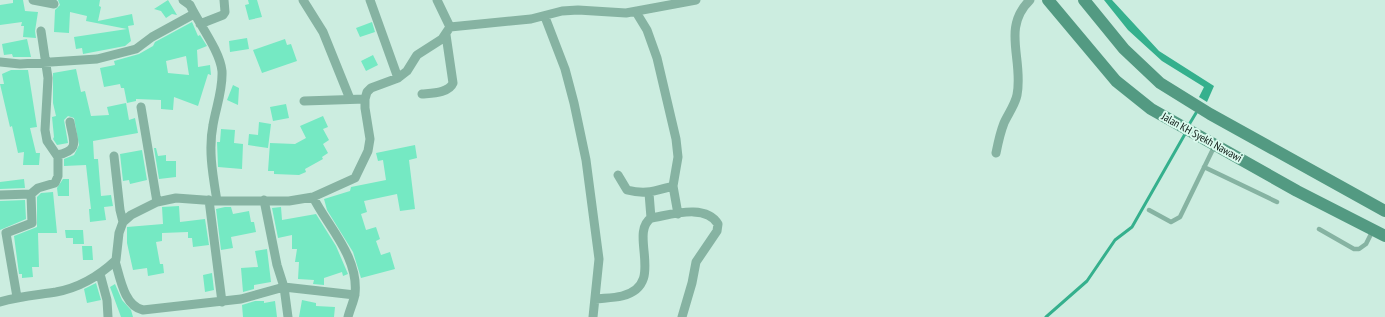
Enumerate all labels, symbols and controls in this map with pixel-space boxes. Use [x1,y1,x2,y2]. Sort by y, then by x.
street label: Jalan KH Syekh Nawawi [1158,109,1245,165]

